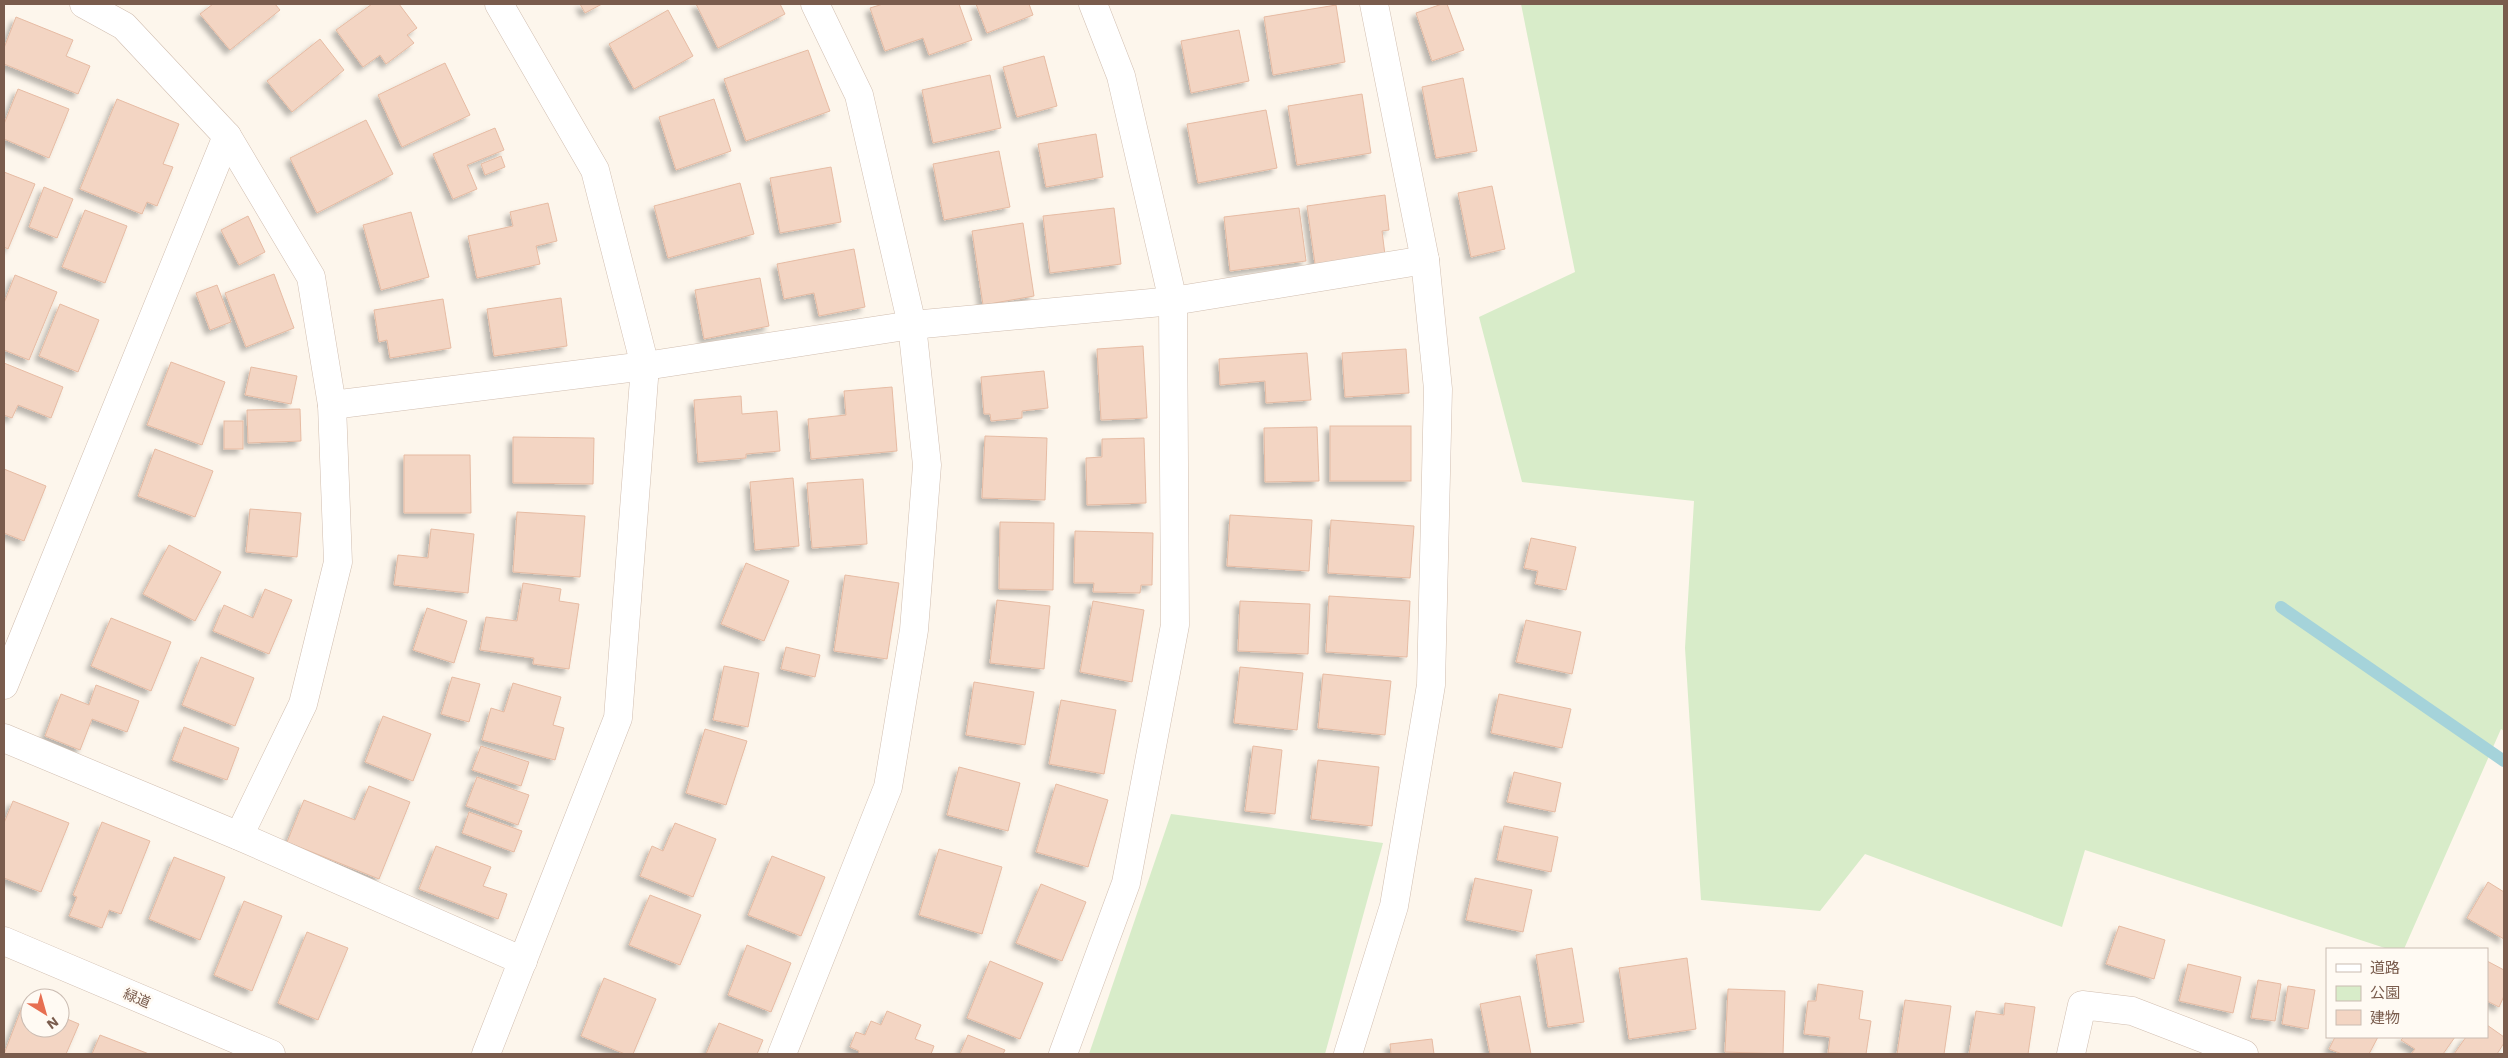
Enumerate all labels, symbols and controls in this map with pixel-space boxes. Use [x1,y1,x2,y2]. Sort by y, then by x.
legend [2326,948,2488,1038]
text: 道路 [2370,959,2400,977]
text: 公園 [2370,984,2400,1002]
street label: 緑道 [121,985,153,1011]
north arrow [20,988,70,1038]
text: 建物 [2370,1009,2400,1027]
text: N [44,1014,62,1033]

